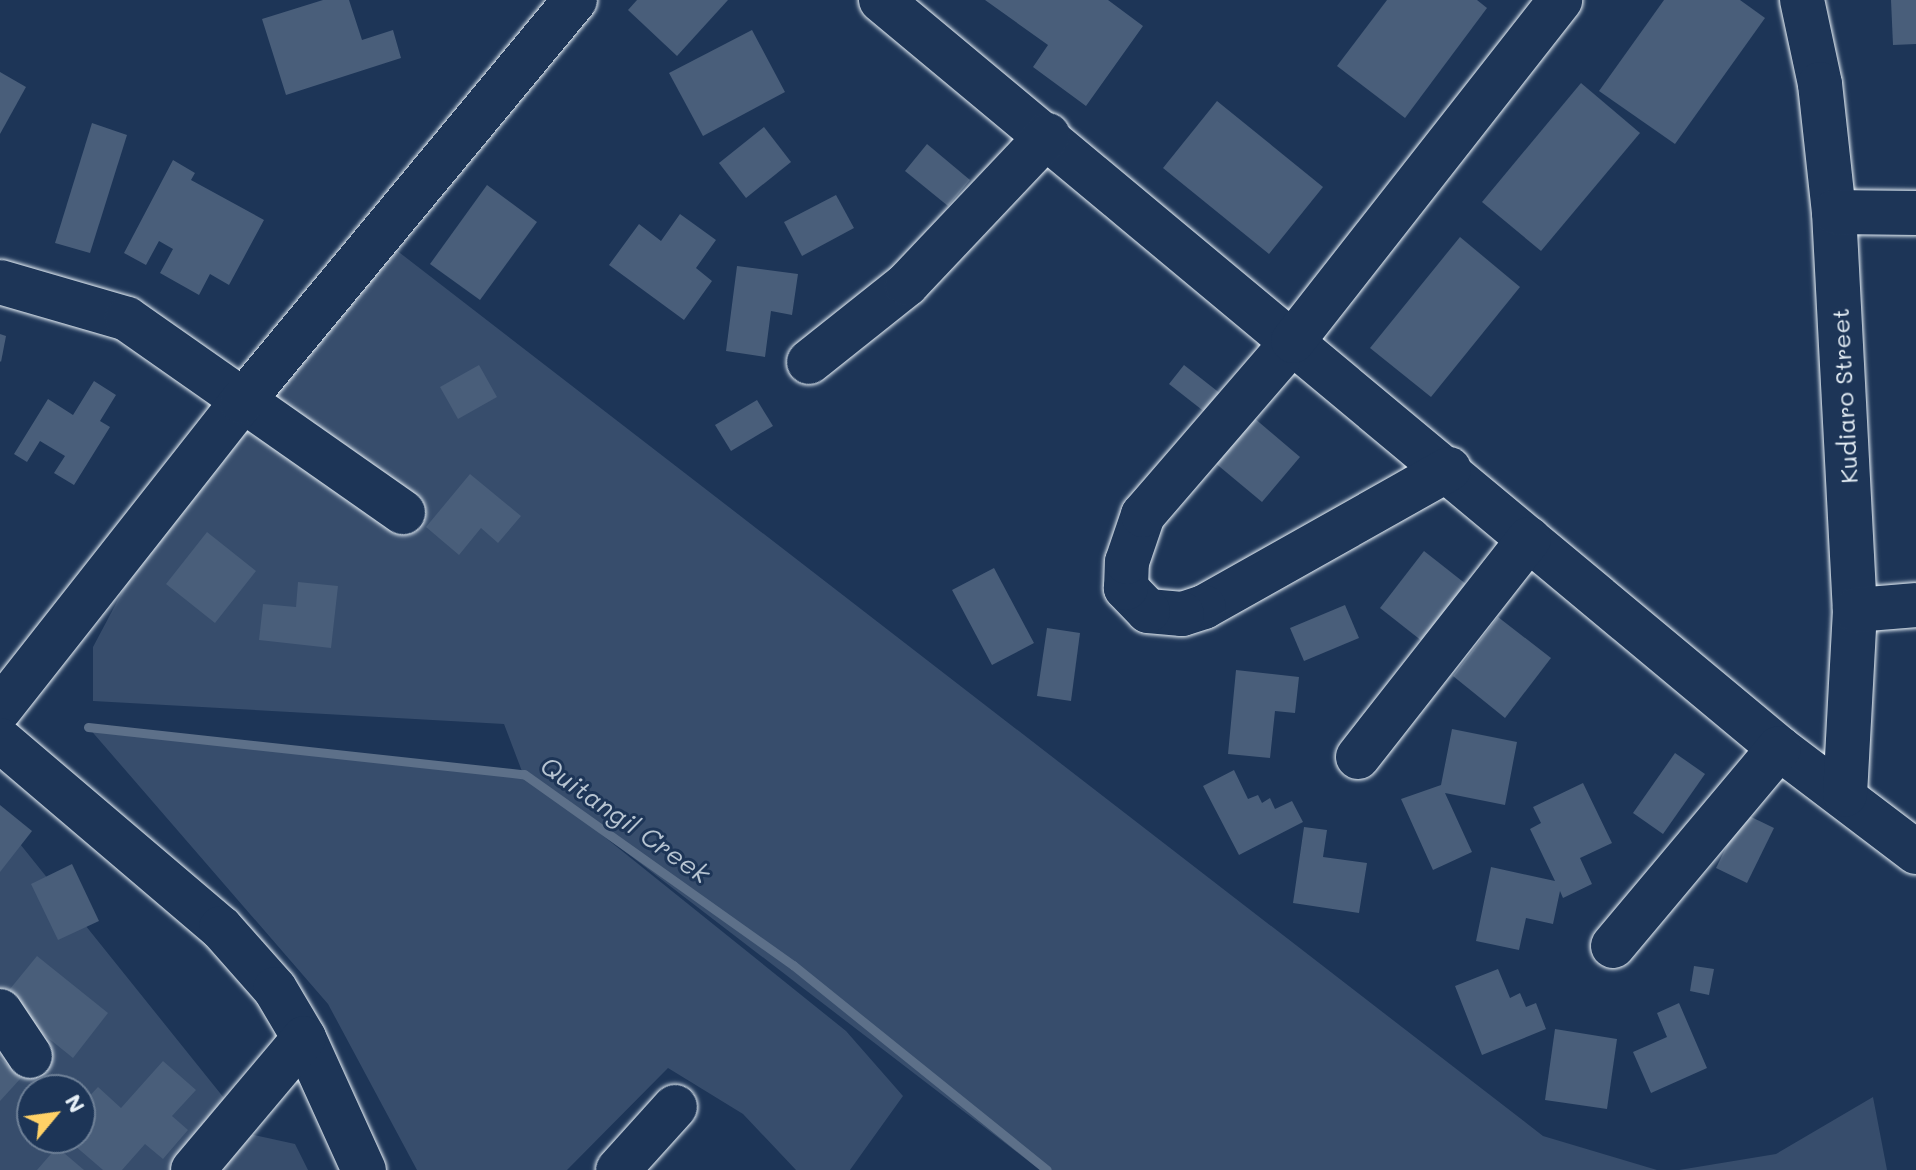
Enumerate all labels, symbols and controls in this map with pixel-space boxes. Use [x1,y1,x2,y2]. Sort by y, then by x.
street label: Kudiaro Street [1825,308,1863,484]
water label: Quitangil Creek [534,750,716,890]
north arrow [16,1074,96,1154]
text: N [59,1089,92,1117]

